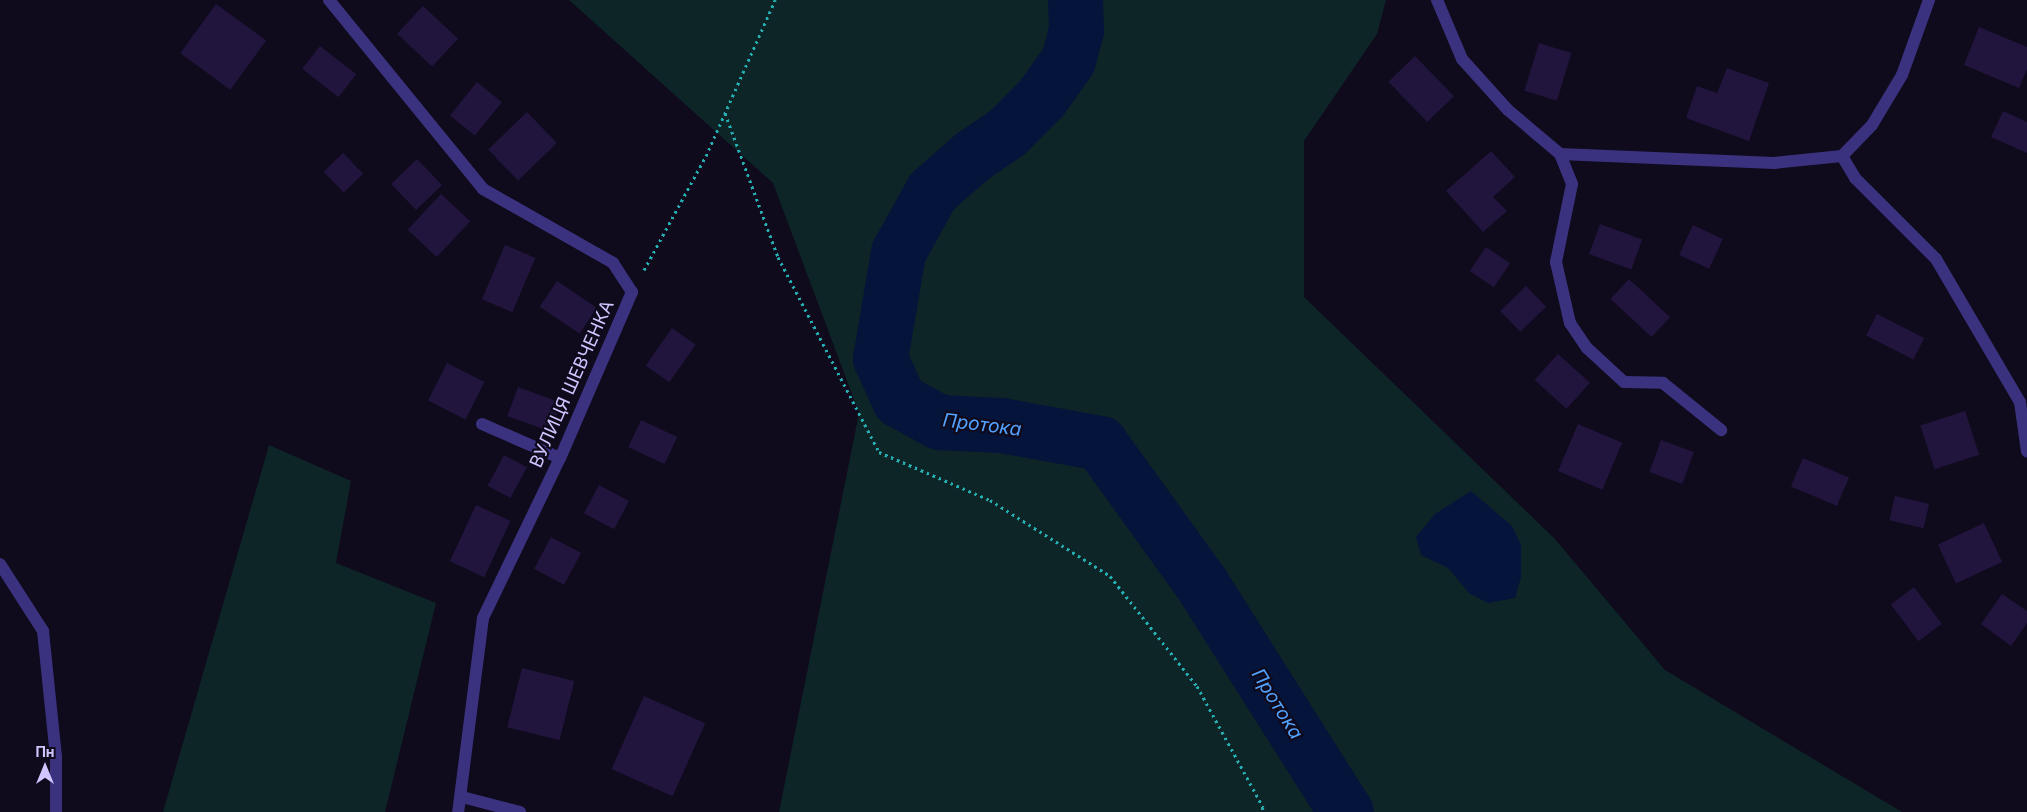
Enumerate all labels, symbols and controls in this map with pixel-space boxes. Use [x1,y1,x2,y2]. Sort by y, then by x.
street label: ВУЛИЦЯ ШЕВЧЕНКА [525,297,619,471]
water label: Протока [941,409,1023,441]
water label: Протока [1246,664,1308,744]
north arrow [20,742,70,792]
text: Пн [35,743,55,760]

